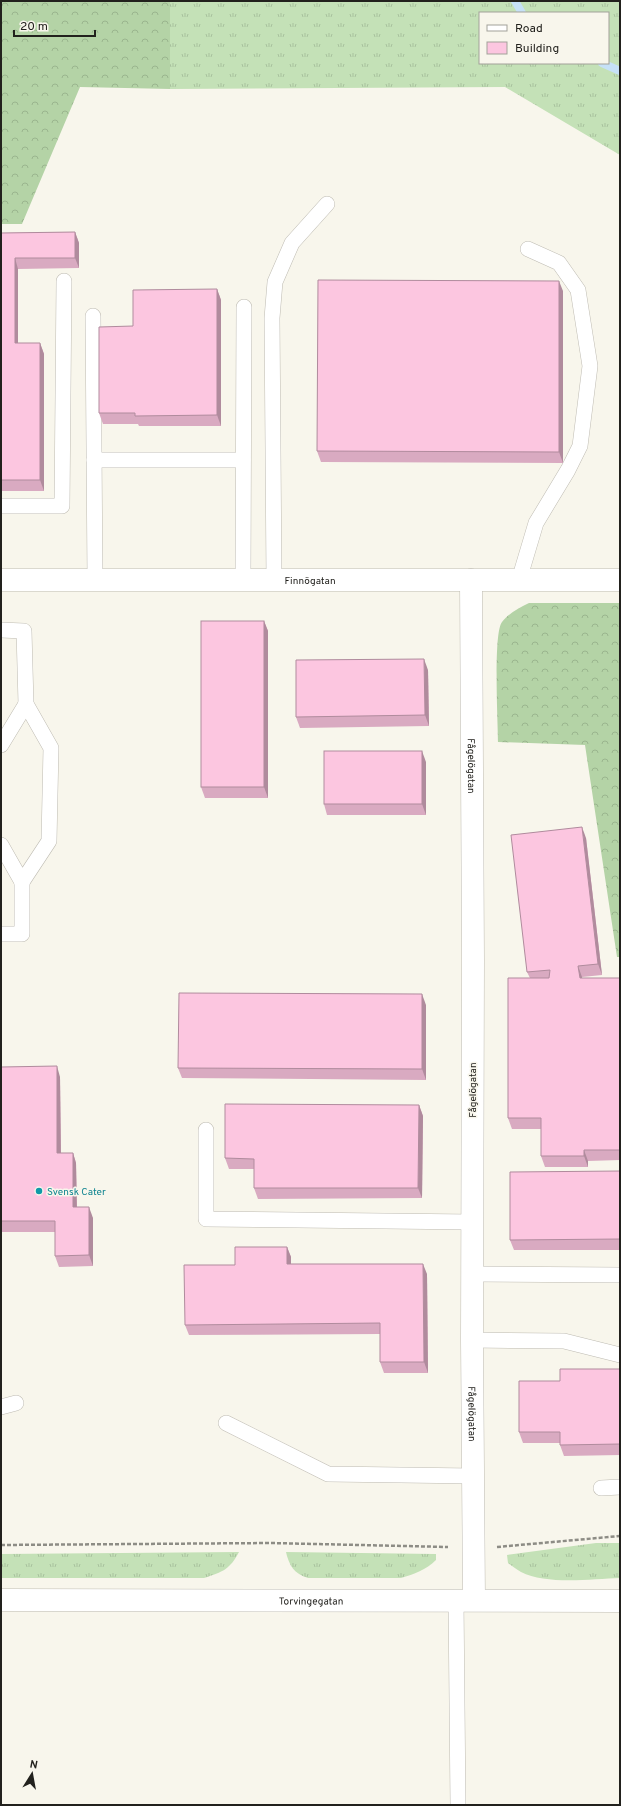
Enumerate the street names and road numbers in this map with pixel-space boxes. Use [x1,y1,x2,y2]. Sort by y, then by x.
street label: Finnögatan [284,575,336,588]
street label: Fågelögatan [464,738,477,794]
street label: Fågelögatan [467,1062,480,1118]
street label: Fågelögatan [464,1386,478,1442]
street label: Torvingegatan [279,1595,343,1609]

